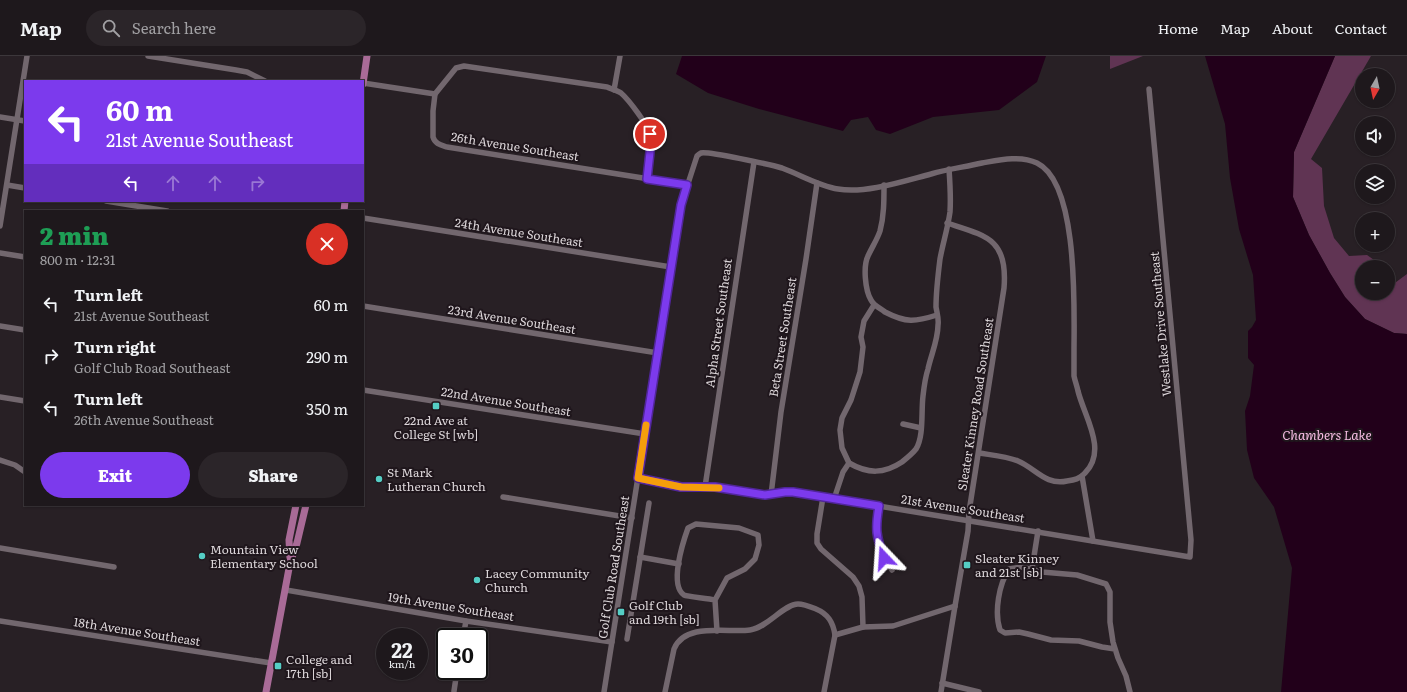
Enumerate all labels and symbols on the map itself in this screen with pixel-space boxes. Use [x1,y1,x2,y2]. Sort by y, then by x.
north arrow [1355,68,1395,108]
pin [633,117,667,151]
street label: 26th Avenue Southeast [450,127,580,165]
street label: 24th Avenue Southeast [454,213,584,251]
street label: Westlake Drive Southeast [1145,251,1175,397]
street label: Alpha Street Southeast [700,257,736,389]
street label: Beta Street Southeast [764,276,800,398]
street label: 23rd Avenue Southeast [447,300,577,338]
street label: Sleater Kinney Road Southeast [952,316,998,492]
street label: 22nd Avenue Southeast [440,382,572,420]
marker: 22nd Ave at College St [wb] [431,401,441,411]
place label: 22nd Ave at College St [wb] [394,411,478,443]
water label: Chambers Lake [1282,425,1372,444]
place label: St Mark Lutheran Church [387,463,486,495]
marker: St Mark Lutheran Church [374,474,384,484]
street label: 21st Avenue Southeast [900,489,1026,527]
street label: Golf Club Road Southeast [593,494,633,640]
position arrow [863,537,905,579]
place label: Mountain View Elementary School [210,540,318,572]
place label: Sleater Kinney and 21st [sb] [975,549,1059,581]
marker: Mountain View Elementary School [197,551,207,561]
marker: Sleater Kinney and 21st [sb] [962,560,972,570]
place label: Lacey Community Church [485,564,589,596]
marker: Lacey Community Church [472,575,482,585]
street label: 19th Avenue Southeast [387,587,516,625]
place label: Golf Club and 19th [sb] [629,596,700,628]
marker: Golf Club and 19th [sb] [616,607,626,617]
street label: 18th Avenue Southeast [72,612,202,650]
speed limit sign: 30 [436,628,488,680]
place label: College and 17th [sb] [286,650,353,682]
marker: College and 17th [sb] [273,661,283,671]

